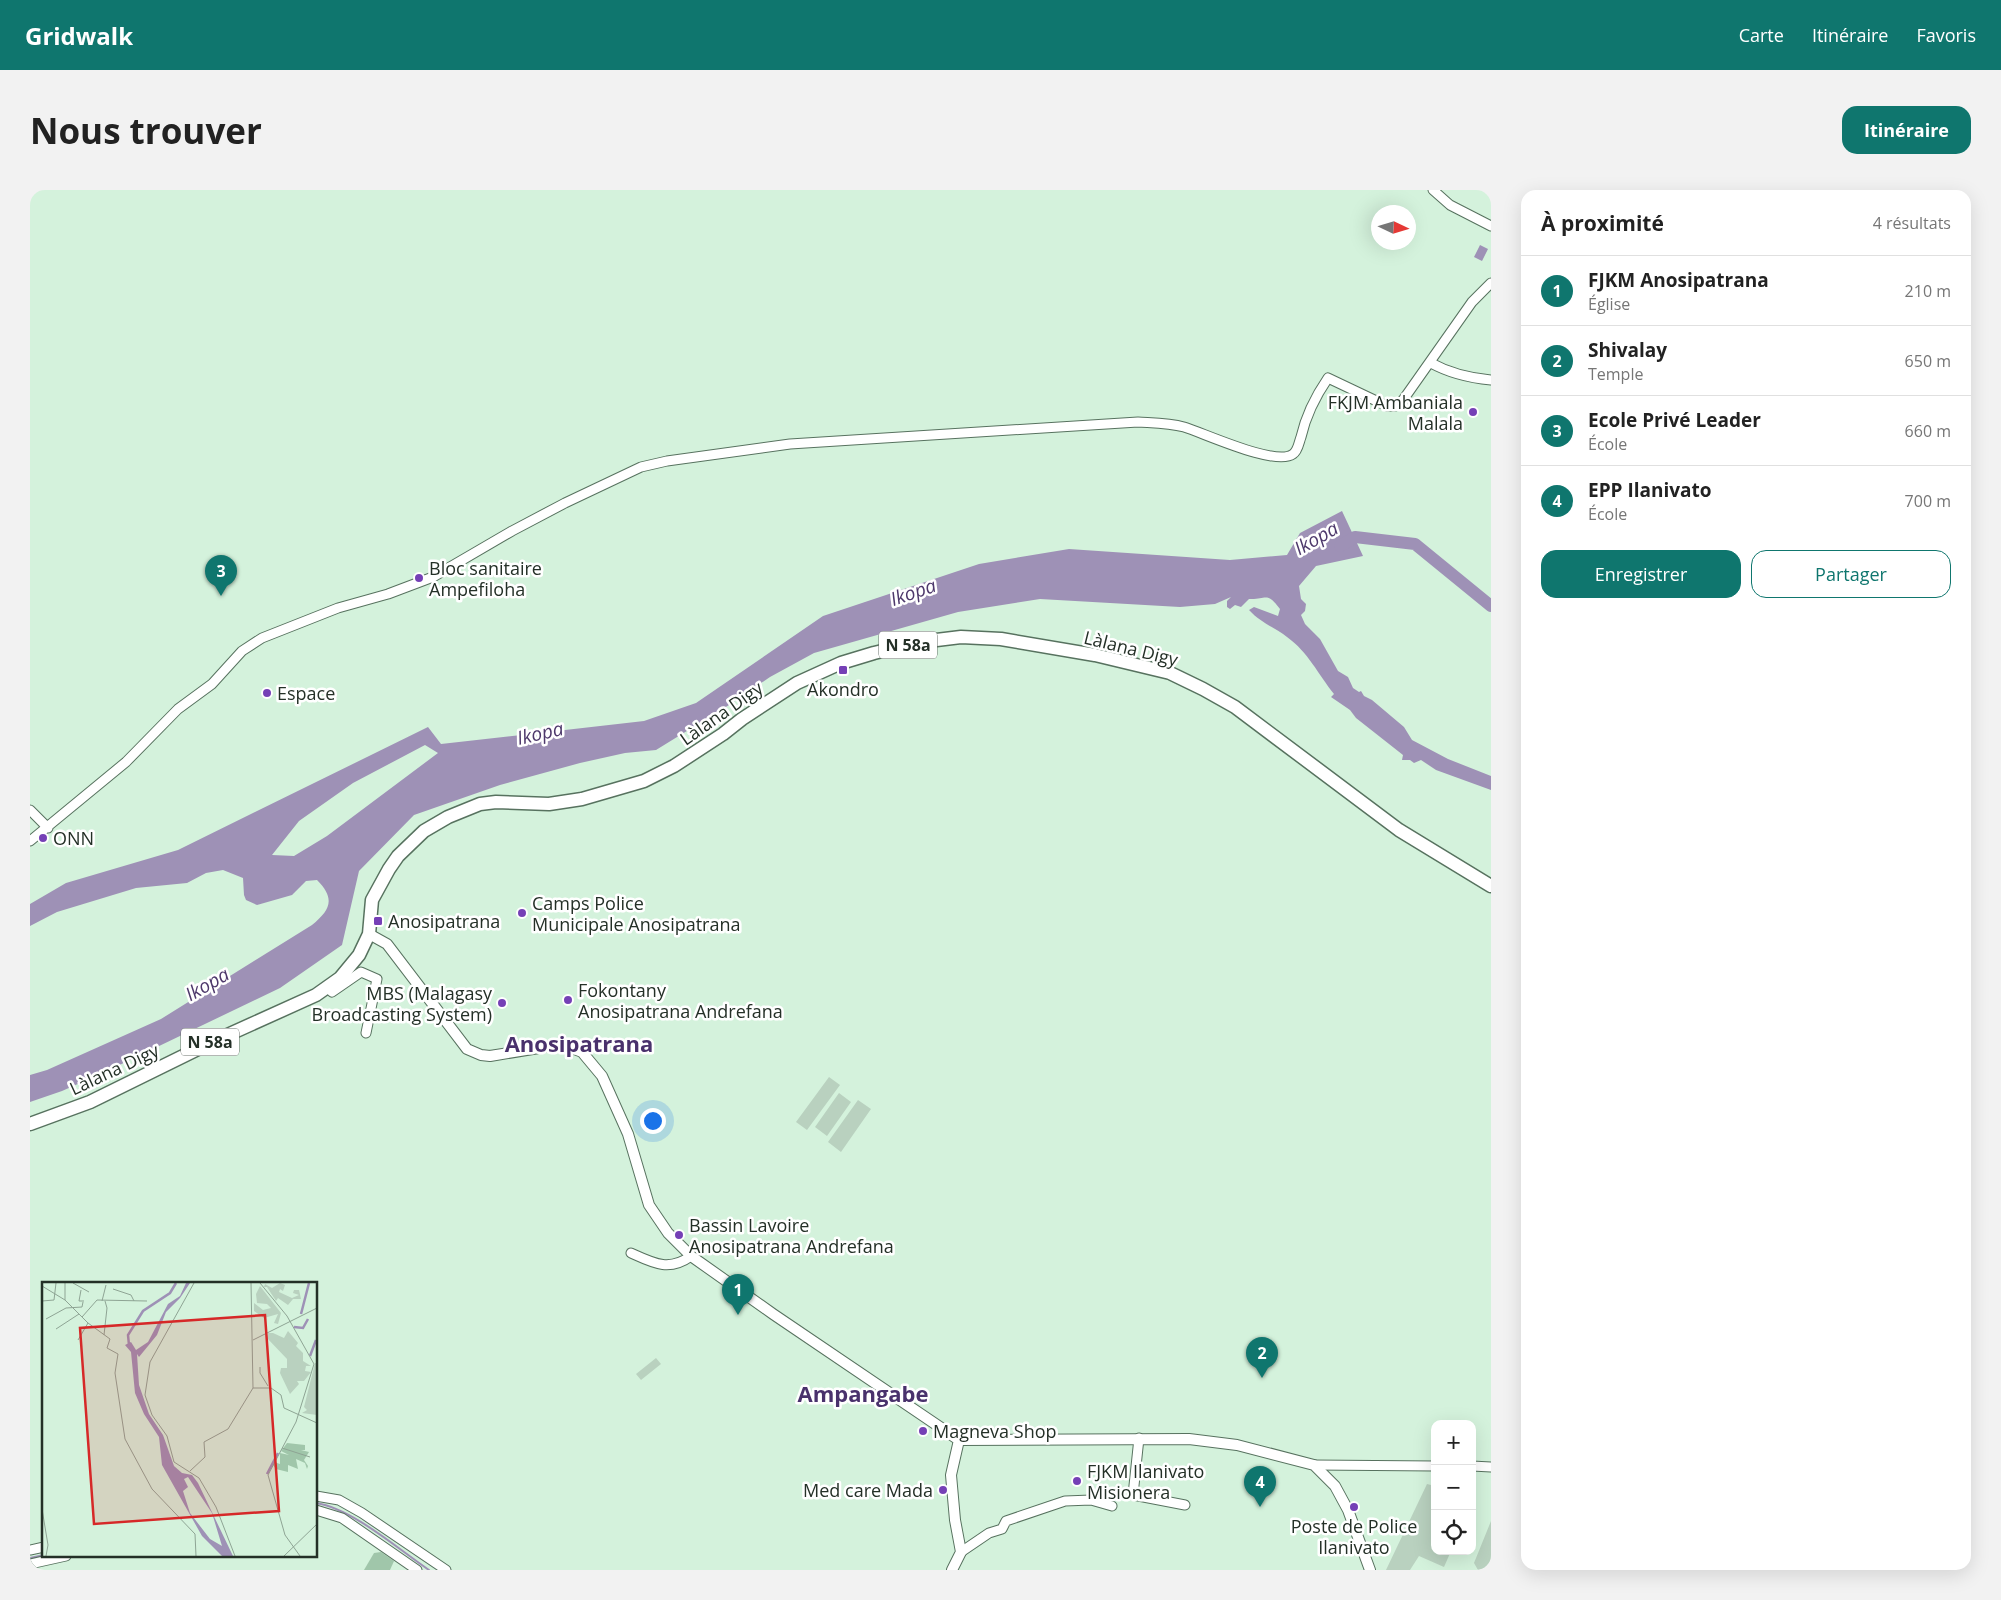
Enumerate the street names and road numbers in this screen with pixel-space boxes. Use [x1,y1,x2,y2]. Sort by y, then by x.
street label: Làlana Digy [1081,625,1181,671]
road number: N 58a [879,632,937,658]
street label: Làlana Digy [675,675,768,750]
road number: N 58a [181,1029,239,1056]
street label: Làlana Digy [65,1037,163,1100]

